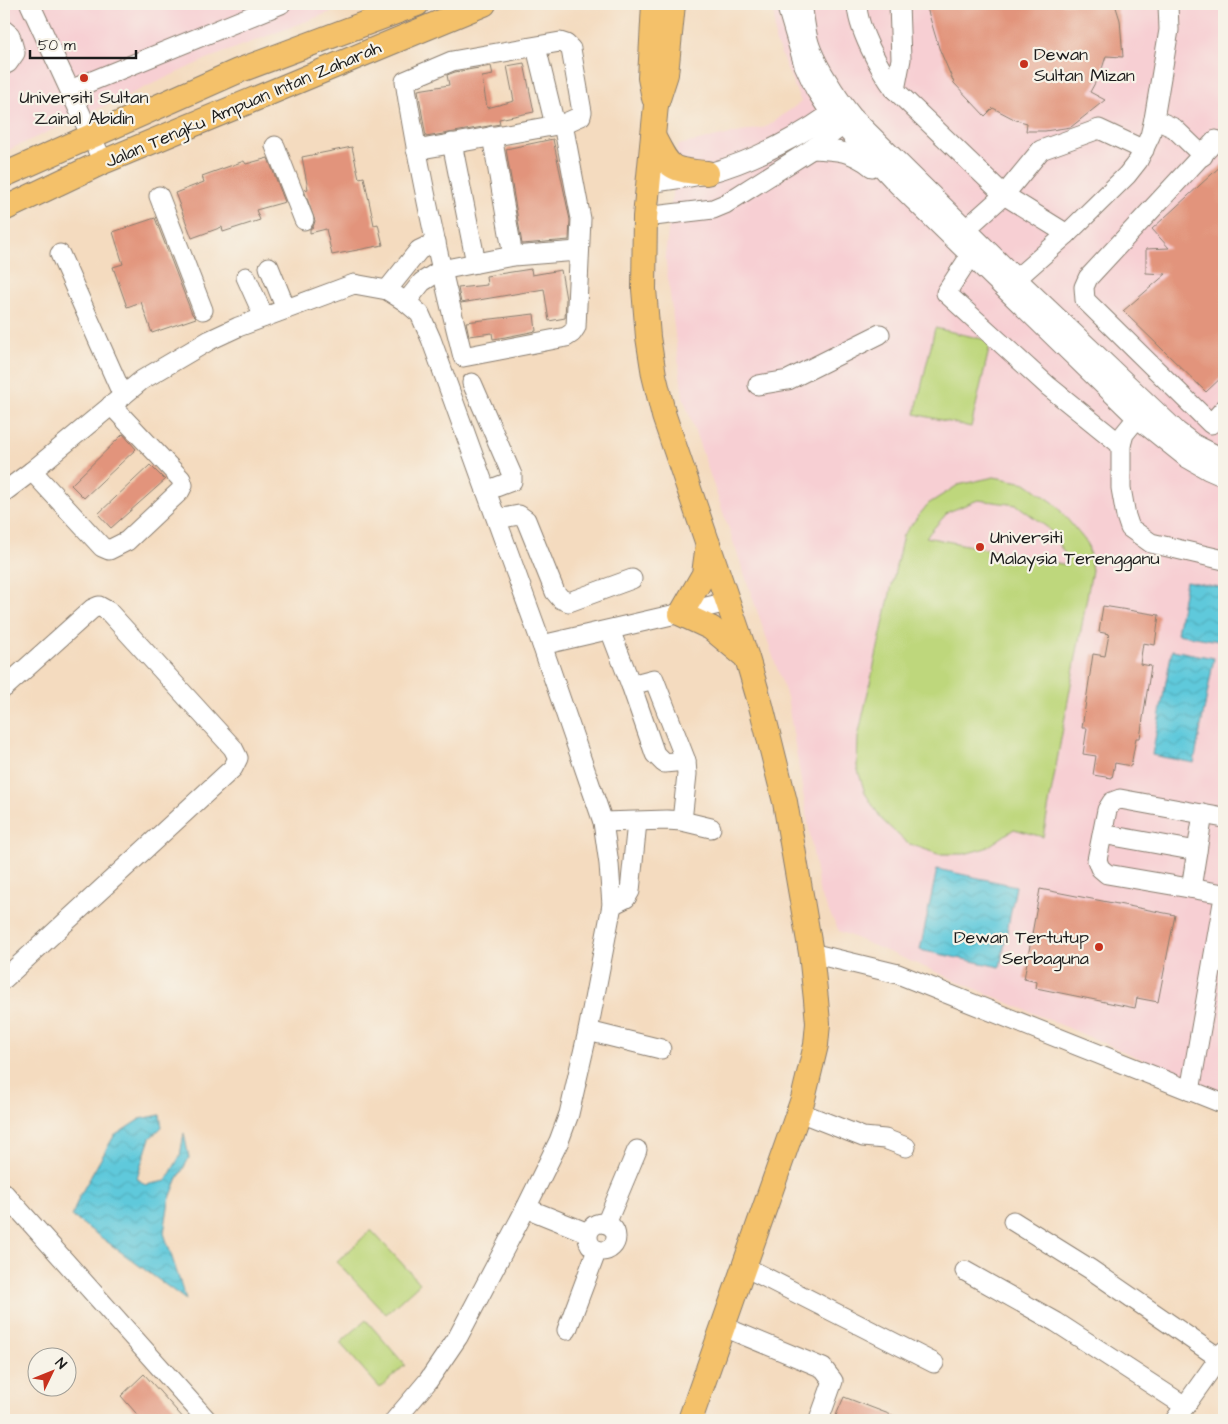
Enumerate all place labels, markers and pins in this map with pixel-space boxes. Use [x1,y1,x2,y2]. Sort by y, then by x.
place label: Dewan Sultan Mizan [1034,42,1135,88]
marker: Dewan Sultan Mizan [1018,58,1030,70]
marker: Universiti Sultan Zainal Abidin [78,72,90,84]
place label: Universiti Sultan Zainal Abidin [20,85,148,131]
place label: Universiti Malaysia Terengganu [990,525,1160,572]
marker: Universiti Malaysia Terengganu [974,541,986,553]
place label: Dewan Tertutup Serbaguna [954,925,1089,972]
marker: Dewan Tertutup Serbaguna [1093,941,1105,953]

